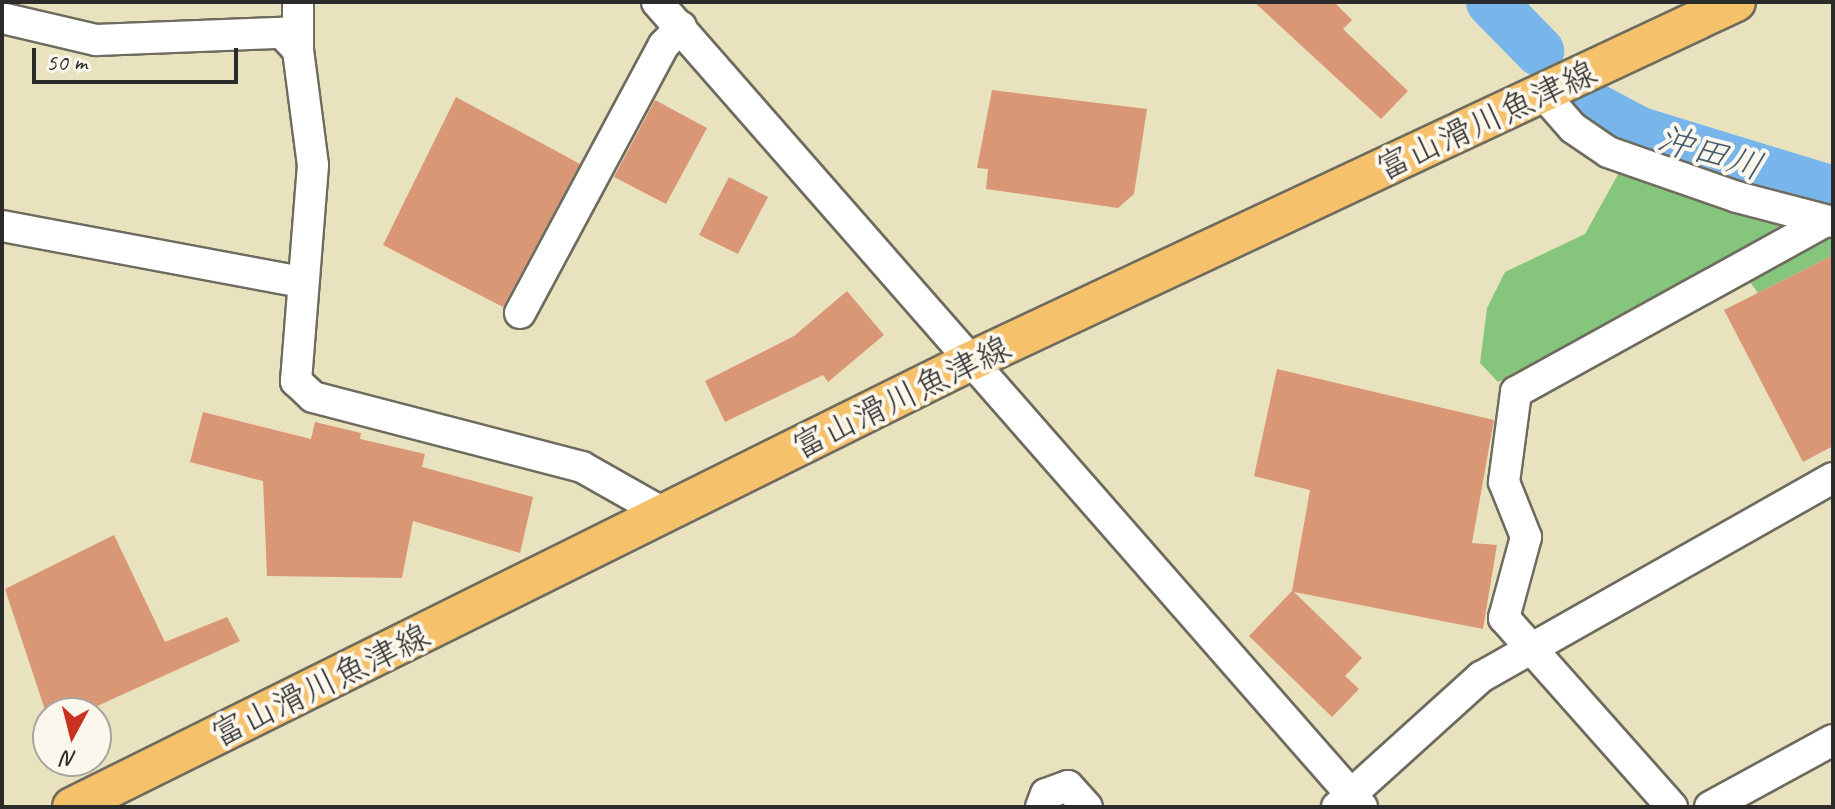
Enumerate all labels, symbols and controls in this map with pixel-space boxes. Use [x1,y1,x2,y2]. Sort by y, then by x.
scale bar [36,32,242,82]
text: 50 m [46,47,87,77]
street label: 富山滑川魚津線 [1370,51,1602,189]
water label: 沖田川 [1652,117,1768,189]
street label: 富山滑川魚津線 [785,326,1017,468]
street label: 富山滑川魚津線 [204,614,436,756]
north arrow [32,697,112,777]
text: N [61,744,78,774]

